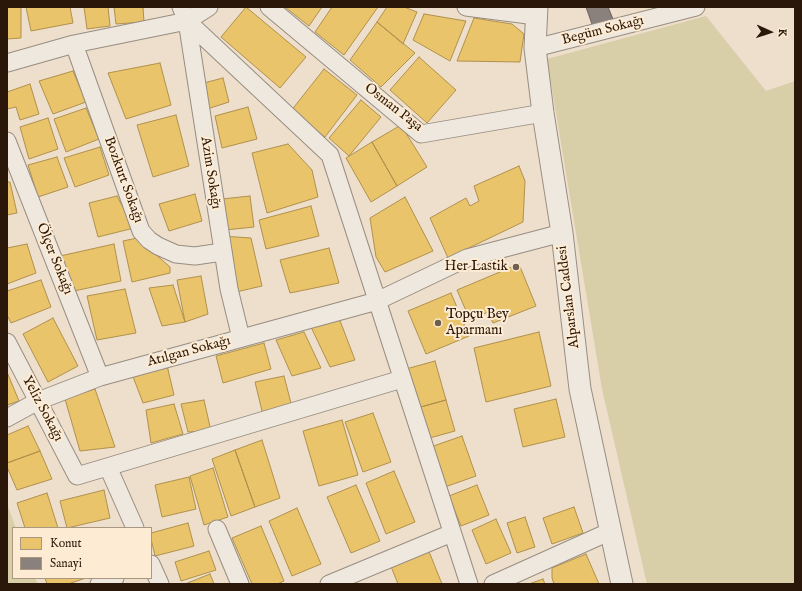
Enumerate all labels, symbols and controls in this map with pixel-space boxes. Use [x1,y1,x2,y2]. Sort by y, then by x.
north arrow [750,12,790,52]
street label: Begüm Sokağı [560,13,646,49]
text: K [775,28,789,37]
street label: Osman Paşa [361,80,425,136]
street label: Bozkurt Sokağı [100,135,146,225]
street label: Azim Sokağı [196,136,224,210]
street label: Ölçer Sokağı [32,221,76,297]
street label: Alparslan Caddesi [554,245,584,349]
place label: Her Lastik [445,259,508,275]
marker: Her Lastik [511,262,521,272]
place label: Topçu Bey Aparmanı [446,307,509,340]
marker: Topçu Bey Aparmanı [433,318,443,328]
street label: Atılgan Sokağı [146,333,232,371]
street label: Yeliz Sokağı [18,373,66,445]
legend [12,527,152,579]
text: Konut [50,536,82,551]
text: Sanayi [50,556,82,571]

